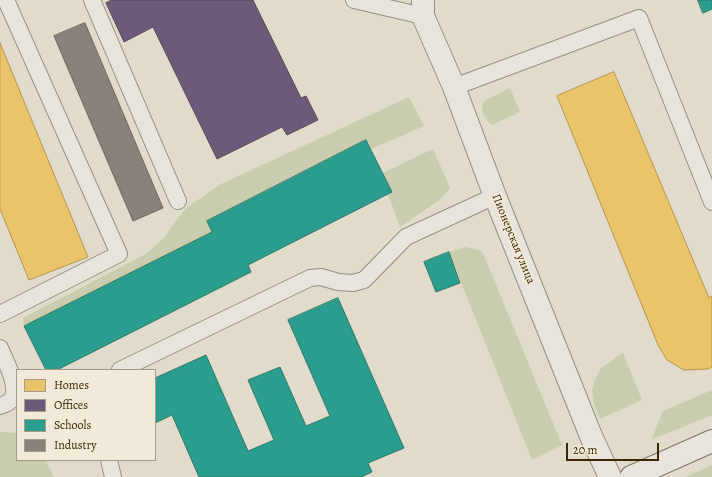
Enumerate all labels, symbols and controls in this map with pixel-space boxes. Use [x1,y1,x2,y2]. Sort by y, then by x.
street label: Пионерская улица [488,192,538,286]
legend [16,369,156,461]
text: Homes [54,377,89,393]
text: Offices [54,397,88,413]
text: Schools [54,417,91,433]
scale bar [568,435,661,461]
text: Industry [54,437,97,453]
text: 20 m [573,442,597,458]

